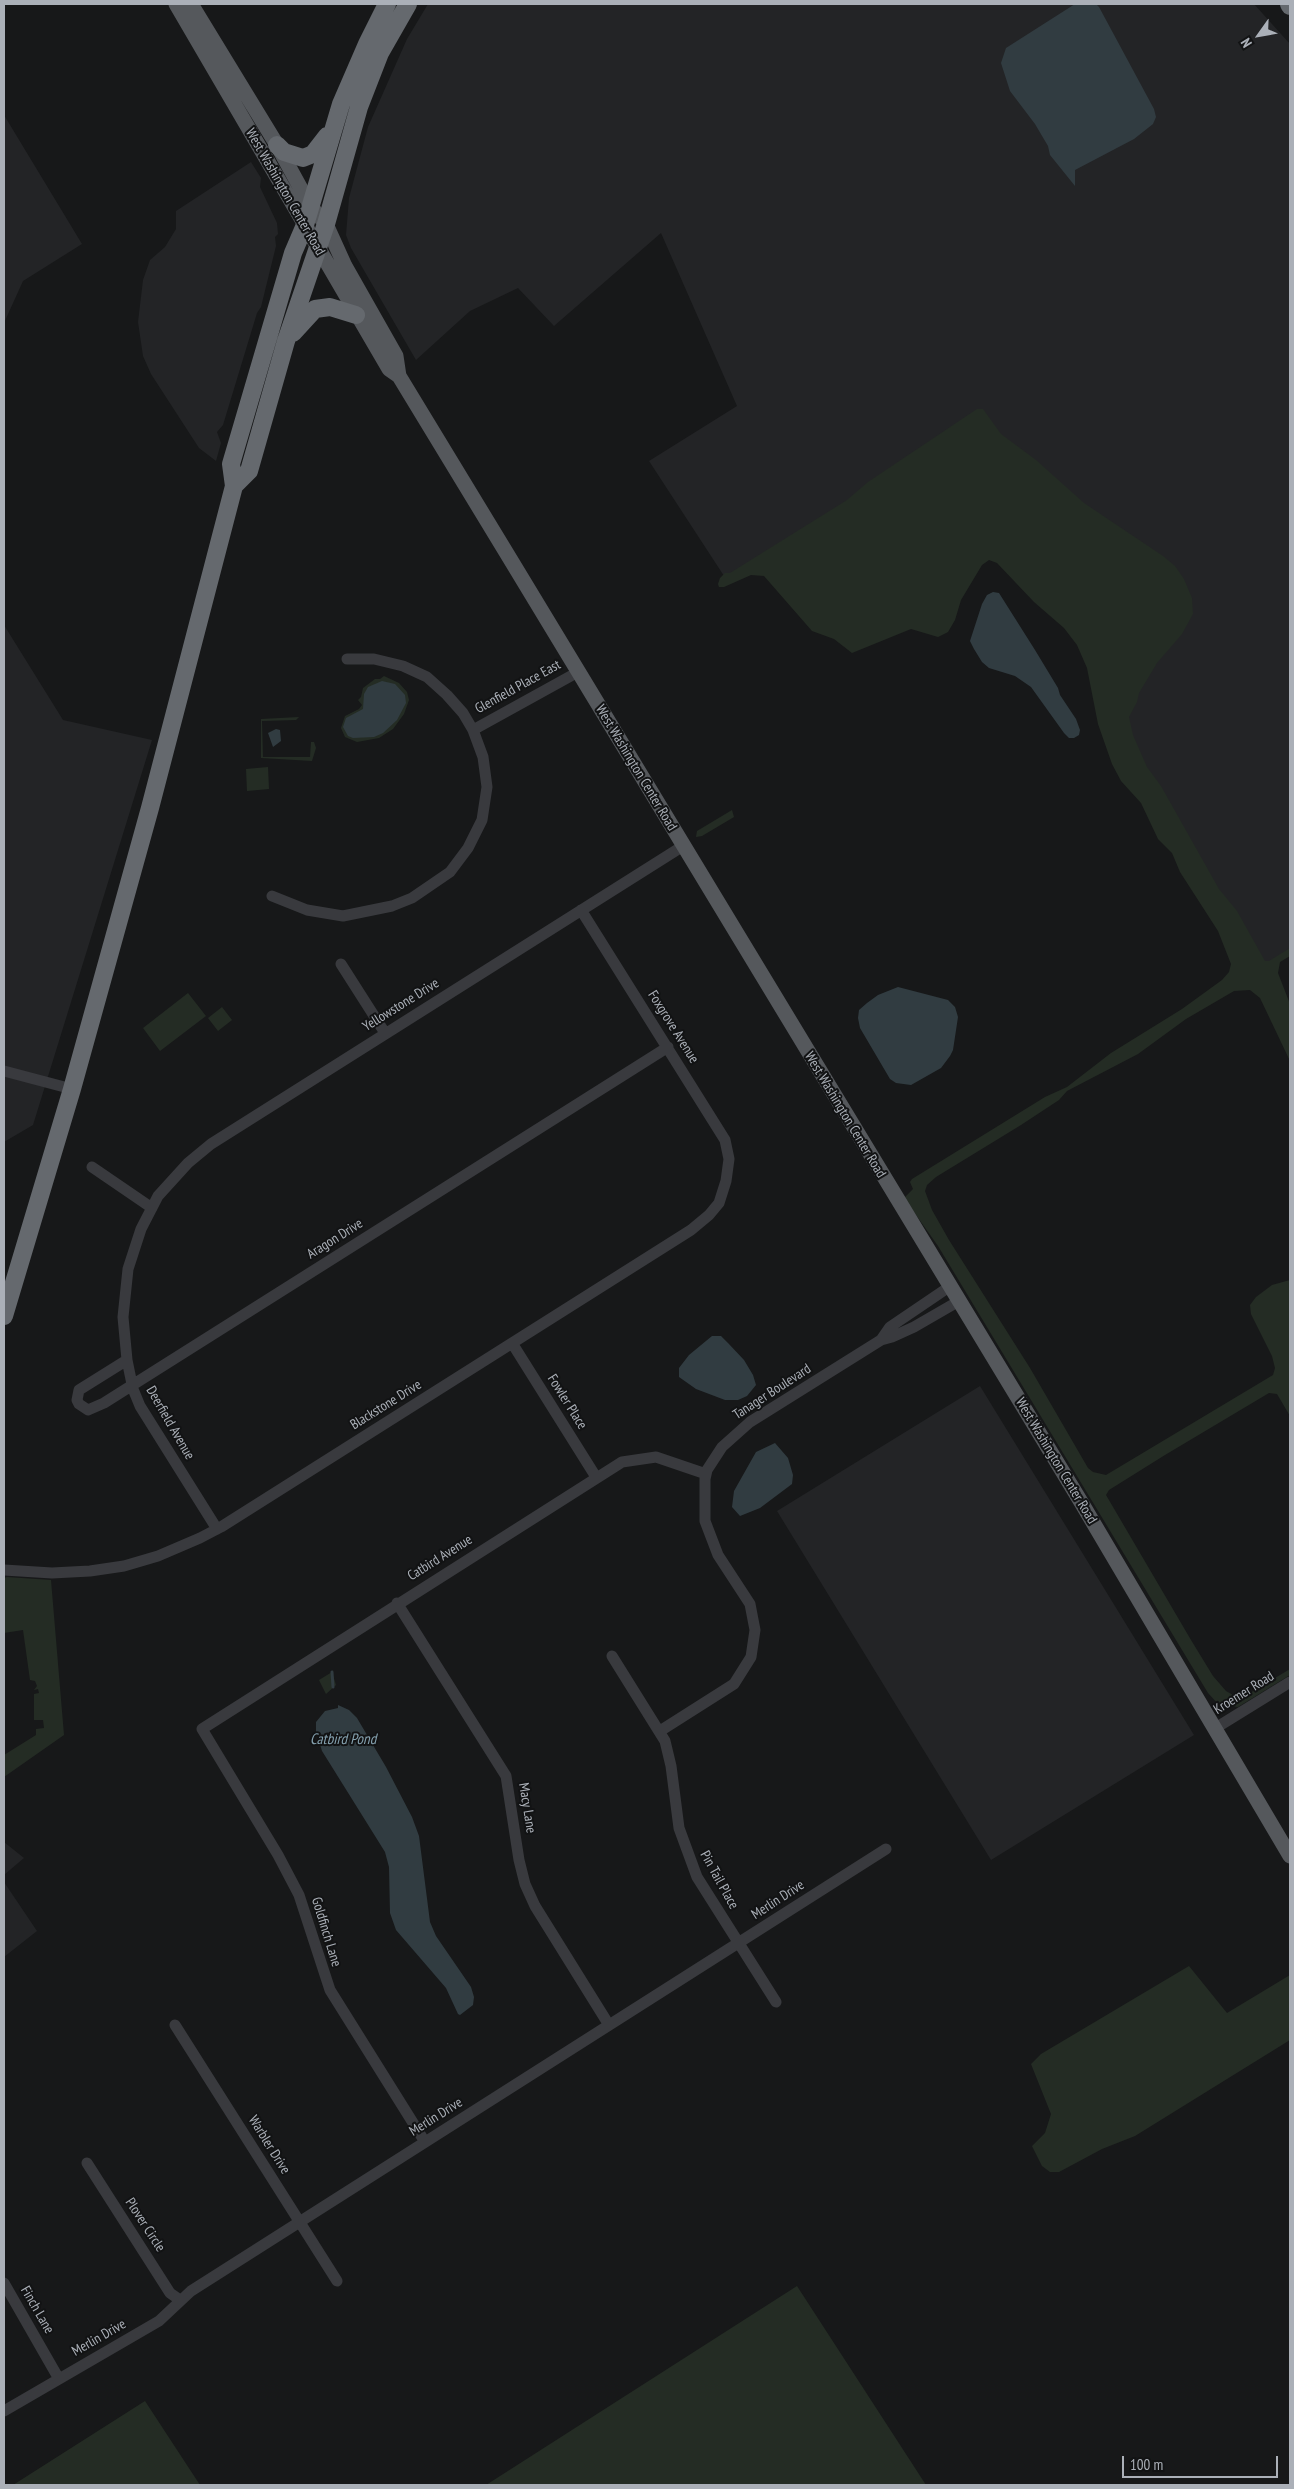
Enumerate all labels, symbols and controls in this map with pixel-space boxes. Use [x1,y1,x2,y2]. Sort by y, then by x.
north arrow [1234,10,1284,60]
text: N [1237,35,1256,51]
street label: West Washington Center Road [242,125,328,259]
street label: Glenfield Place East [472,657,564,717]
street label: West Washington Center Road [592,702,680,834]
street label: Yellowstone Drive [360,975,442,1035]
street label: Foxgrove Avenue [644,988,702,1066]
street label: West Washington Center Road [801,1049,889,1181]
street label: Aragon Drive [304,1215,366,1263]
street label: Tanager Boulevard [730,1361,814,1423]
street label: Fowler Place [544,1371,590,1433]
street label: Blackstone Drive [347,1376,425,1434]
street label: Deerfield Avenue [142,1383,198,1463]
street label: West Washington Center Road [1012,1395,1100,1527]
street label: Catbird Avenue [405,1532,475,1584]
street label: Kroemer Road [1211,1668,1277,1718]
water label: Catbird Pond [310,1731,376,1749]
street label: Macy Lane [515,1782,539,1834]
street label: Pin Tail Place [696,1848,742,1912]
street label: Merlin Drive [749,1877,807,1923]
street label: Goldfinch Lane [307,1895,345,1969]
street label: Merlin Drive [406,2094,466,2140]
street label: Warbler Drive [244,2113,294,2177]
street label: Plover Circle [121,2195,169,2255]
street label: Finch Lane [17,2283,57,2337]
street label: Merlin Drive [69,2316,129,2360]
scale bar [1124,2446,1280,2478]
text: 100 m [1130,2455,1163,2474]

